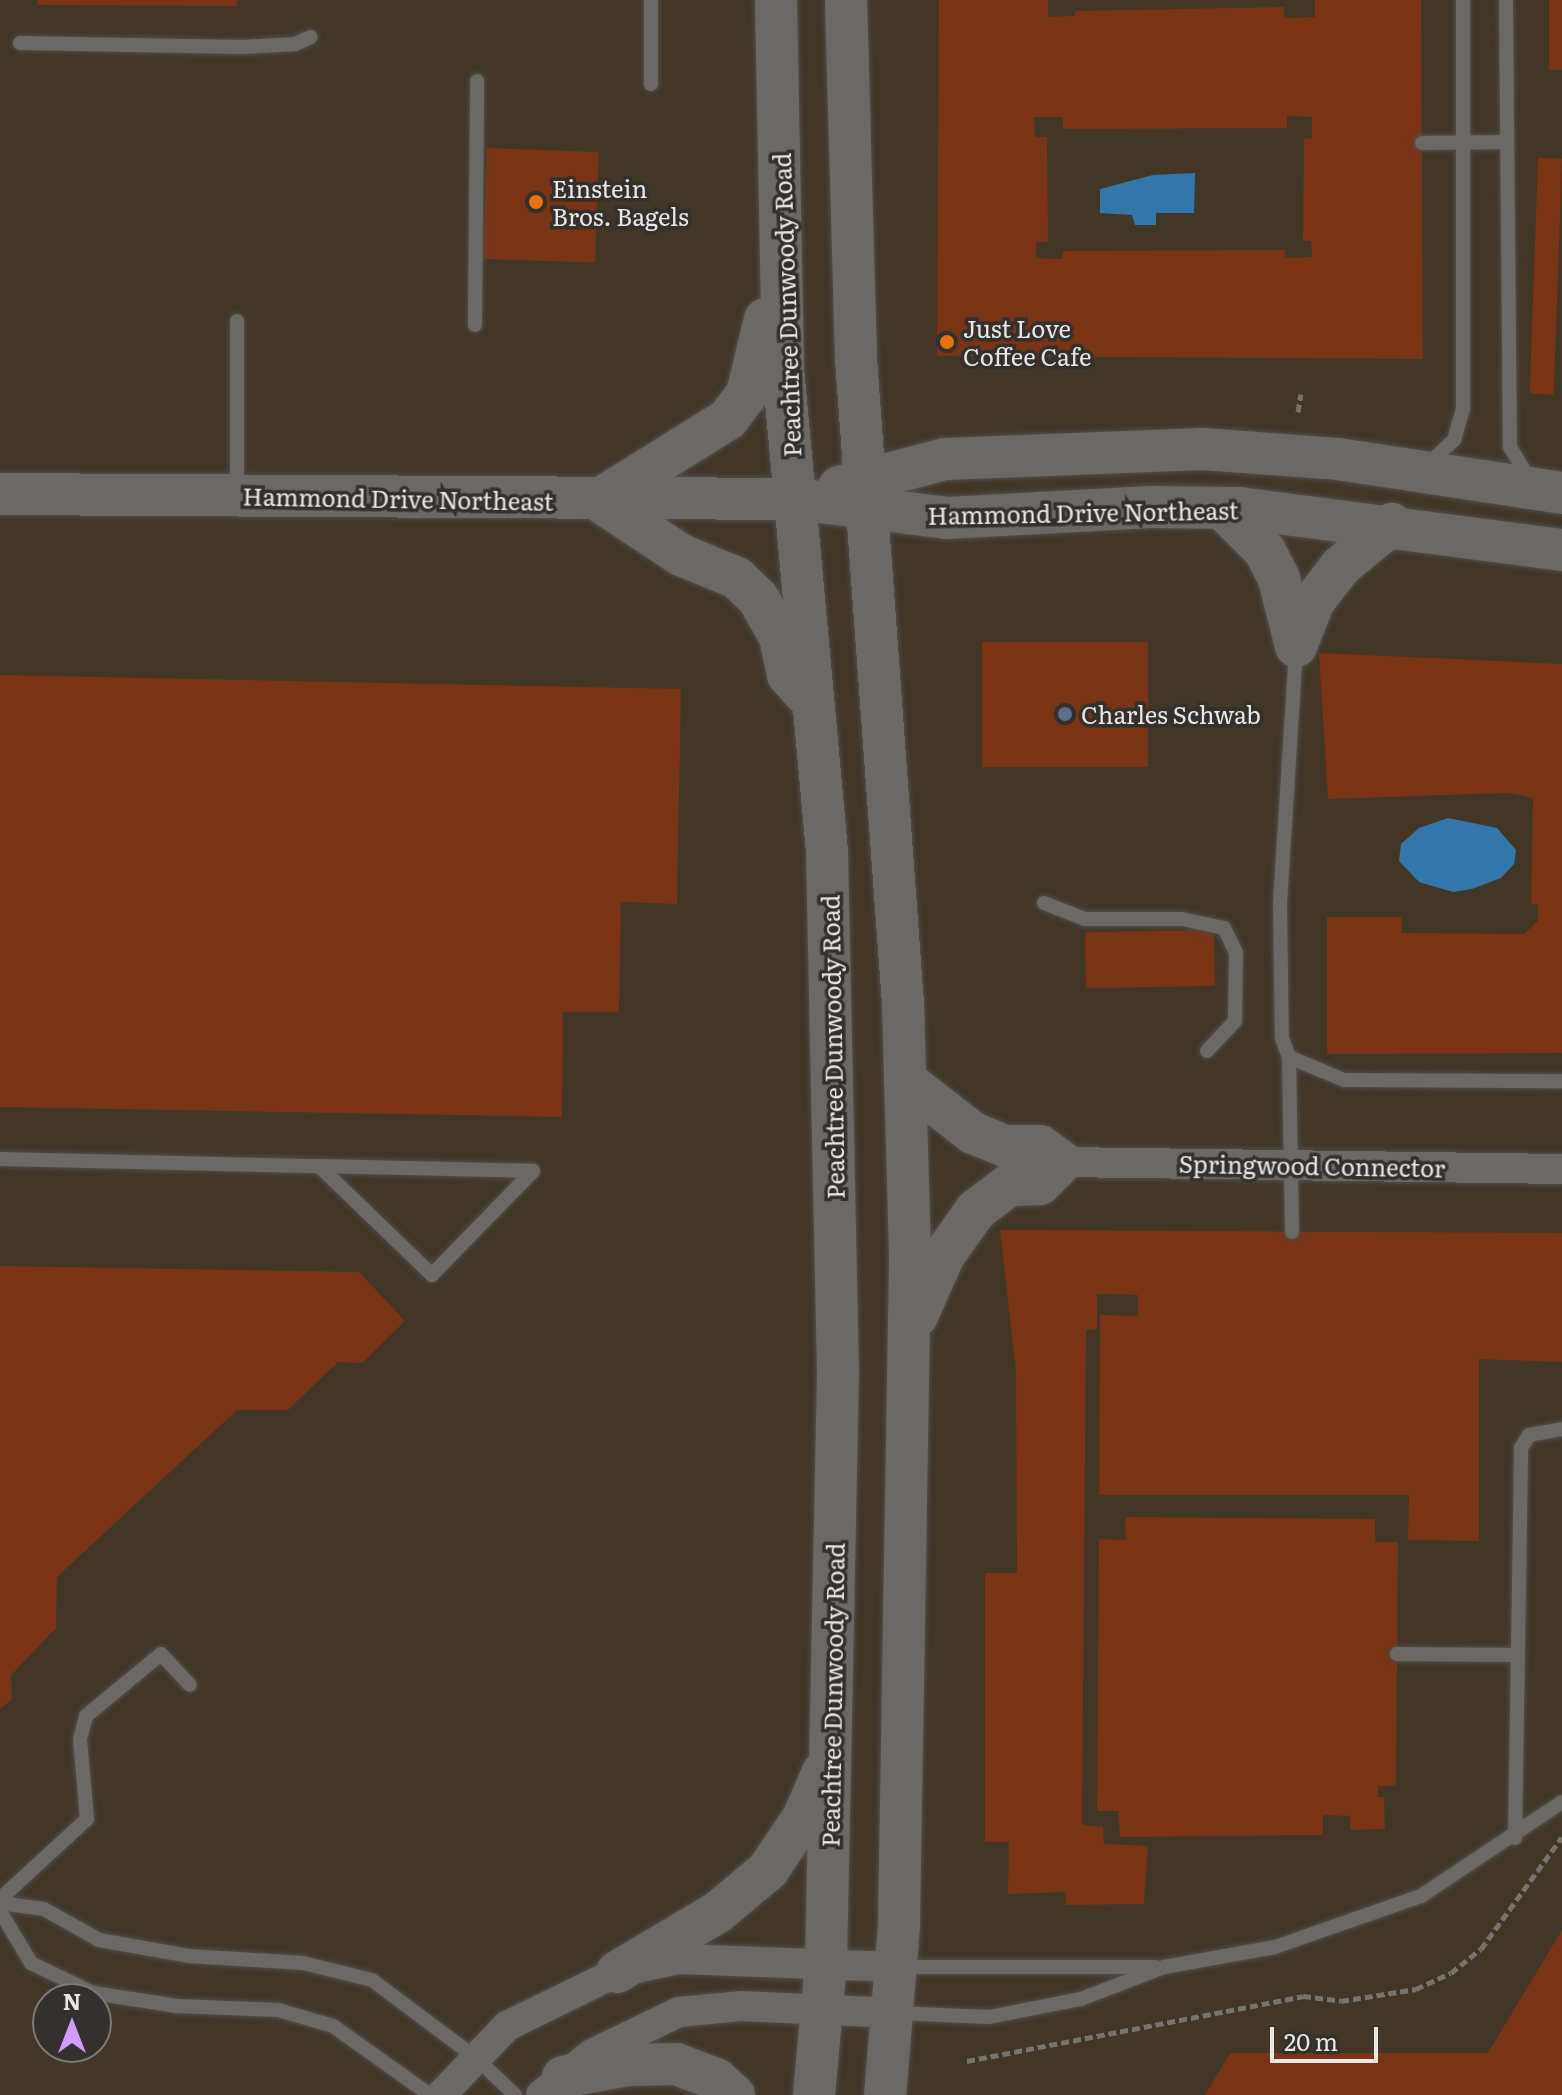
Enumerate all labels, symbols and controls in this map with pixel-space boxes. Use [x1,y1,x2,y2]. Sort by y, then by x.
street label: Peachtree Dunwoody Road [766,152,806,458]
place label: Einstein Bros. Bagels [552,174,689,230]
marker: Einstein Bros. Bagels [527,193,545,211]
place label: Just Love Coffee Cafe [963,314,1092,370]
marker: Just Love Coffee Cafe [938,333,956,351]
street label: Hammond Drive Northeast [242,481,554,515]
street label: Hammond Drive Northeast [927,495,1239,529]
place label: Charles Schwab [1081,700,1261,728]
marker: Charles Schwab [1056,705,1074,723]
street label: Peachtree Dunwoody Road [815,895,849,1199]
street label: Springwood Connector [1178,1148,1446,1182]
street label: Peachtree Dunwoody Road [815,1543,849,1847]
north arrow [32,1983,112,2063]
text: N [63,1984,81,2017]
scale bar [1274,2011,1382,2061]
text: 20 m [1284,2023,1338,2058]

